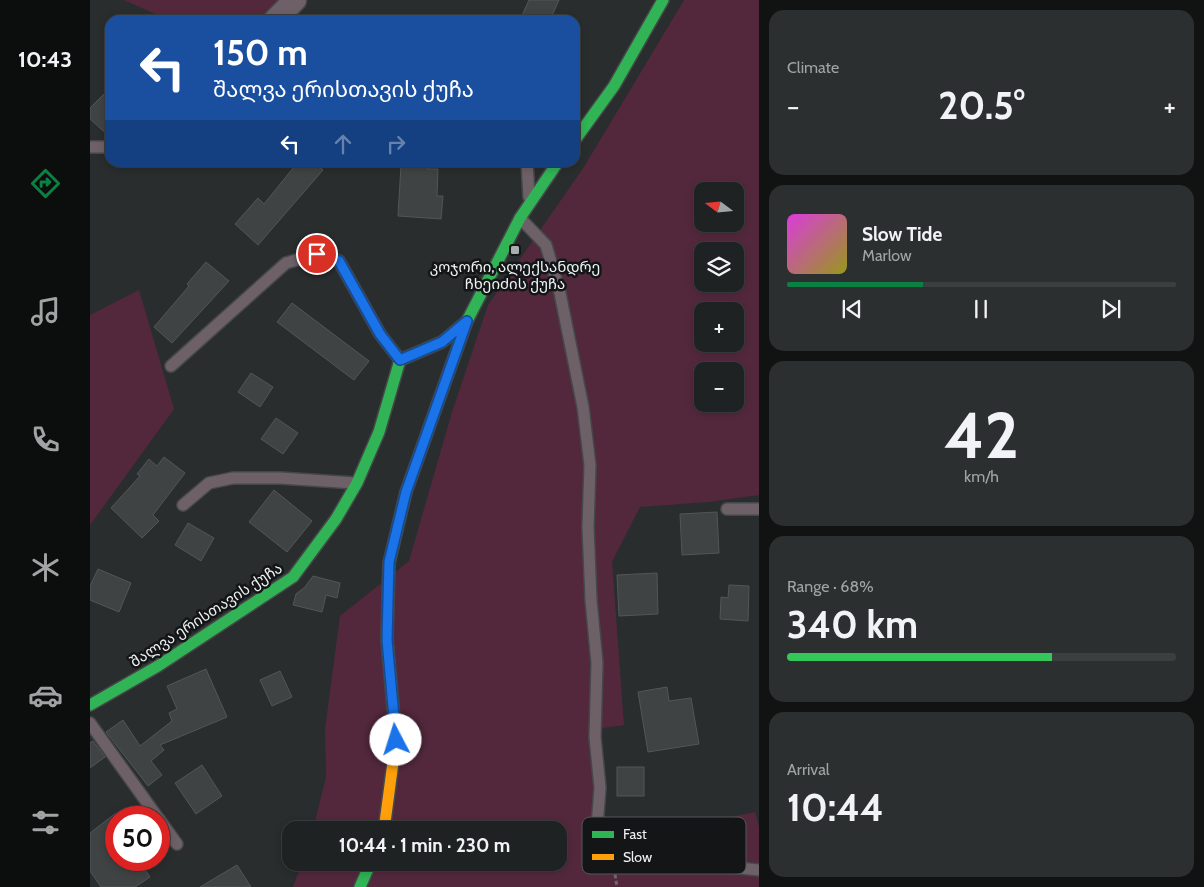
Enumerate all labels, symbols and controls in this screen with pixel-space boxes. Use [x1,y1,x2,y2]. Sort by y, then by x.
text: 150 m [213,31,308,74]
icon: left [130,35,195,100]
text: 10:43 [18,46,72,73]
text: Climate [787,58,839,77]
text: შალვა ერისთავის ქუჩა [213,76,474,103]
text: 20.5° [938,82,1025,129]
text: − [787,89,799,123]
text: + [1164,89,1176,123]
icon: left [276,130,304,158]
icon: ahead [329,130,357,158]
icon: right [382,130,410,158]
icon: directions [28,166,63,201]
north arrow [694,182,744,232]
map controls [694,182,744,412]
text: Slow Tide [862,223,942,246]
pin [296,233,338,275]
icon: arrive [303,240,331,268]
button: layers [694,242,744,292]
marker: კოჯორი, ალექსანდრე ჩხეიძის ქუჩა [509,244,521,256]
text: Marlow [862,246,912,265]
place label: კოჯორი, ალექსანდრე ჩხეიძის ქუჩა [430,258,600,293]
icon: music [28,294,63,329]
icon: previous [838,295,866,323]
icon: pause [967,295,995,323]
icon: next [1097,295,1125,323]
button: + [694,302,744,352]
button: − [694,362,744,412]
text: 42 [944,395,1019,474]
icon: phone [28,422,63,457]
text: km/h [964,467,999,486]
icon: climate [28,550,63,585]
street label: შალვა ერისთავის ქუჩა [127,559,285,671]
text: Range · 68% [787,577,874,596]
text: 340 km [787,601,918,648]
icon: car [28,678,63,713]
position arrow [369,713,421,765]
text: Arrival [787,760,830,779]
text: 10:44 [787,784,883,831]
icon: filters [28,805,63,840]
speed limit sign: 50 [105,806,170,871]
legend [582,817,746,874]
text: Fast [623,825,647,843]
text: 10:44 · 1 min · 230 m [339,834,510,857]
text: Slow [623,848,652,866]

